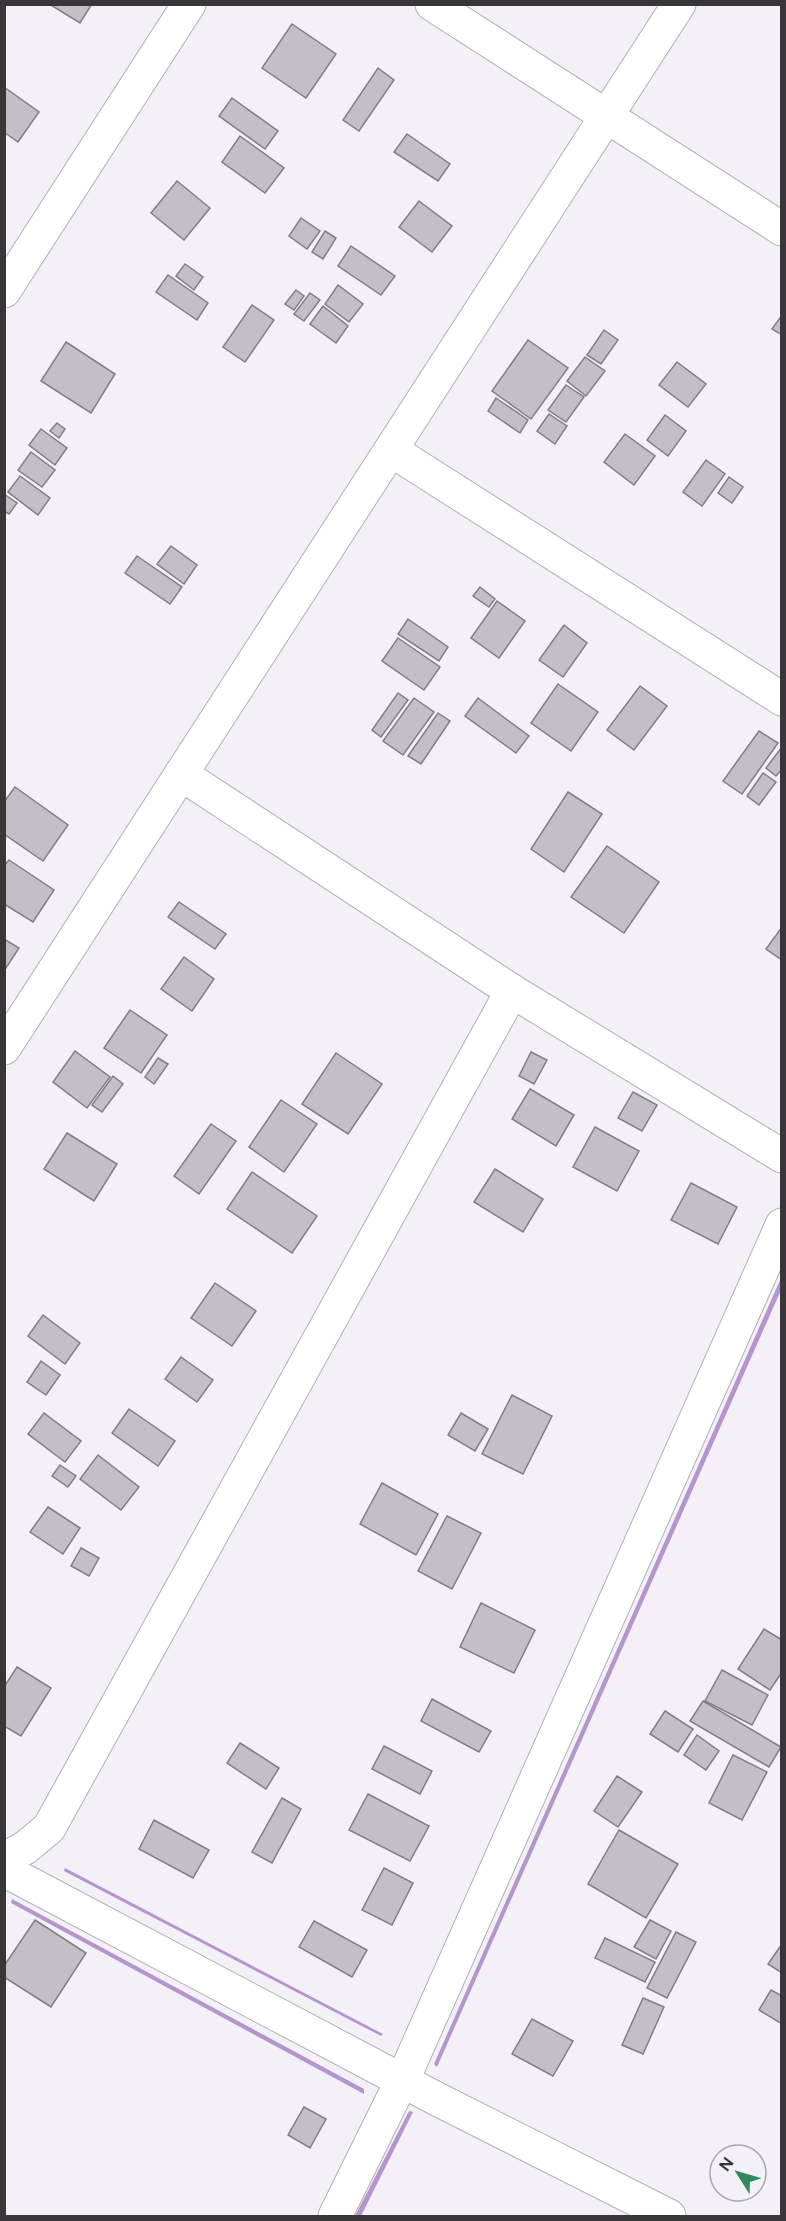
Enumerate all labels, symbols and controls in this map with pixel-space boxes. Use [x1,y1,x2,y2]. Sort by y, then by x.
north arrow [708,2143,768,2203]
text: N [715,2154,738,2175]

